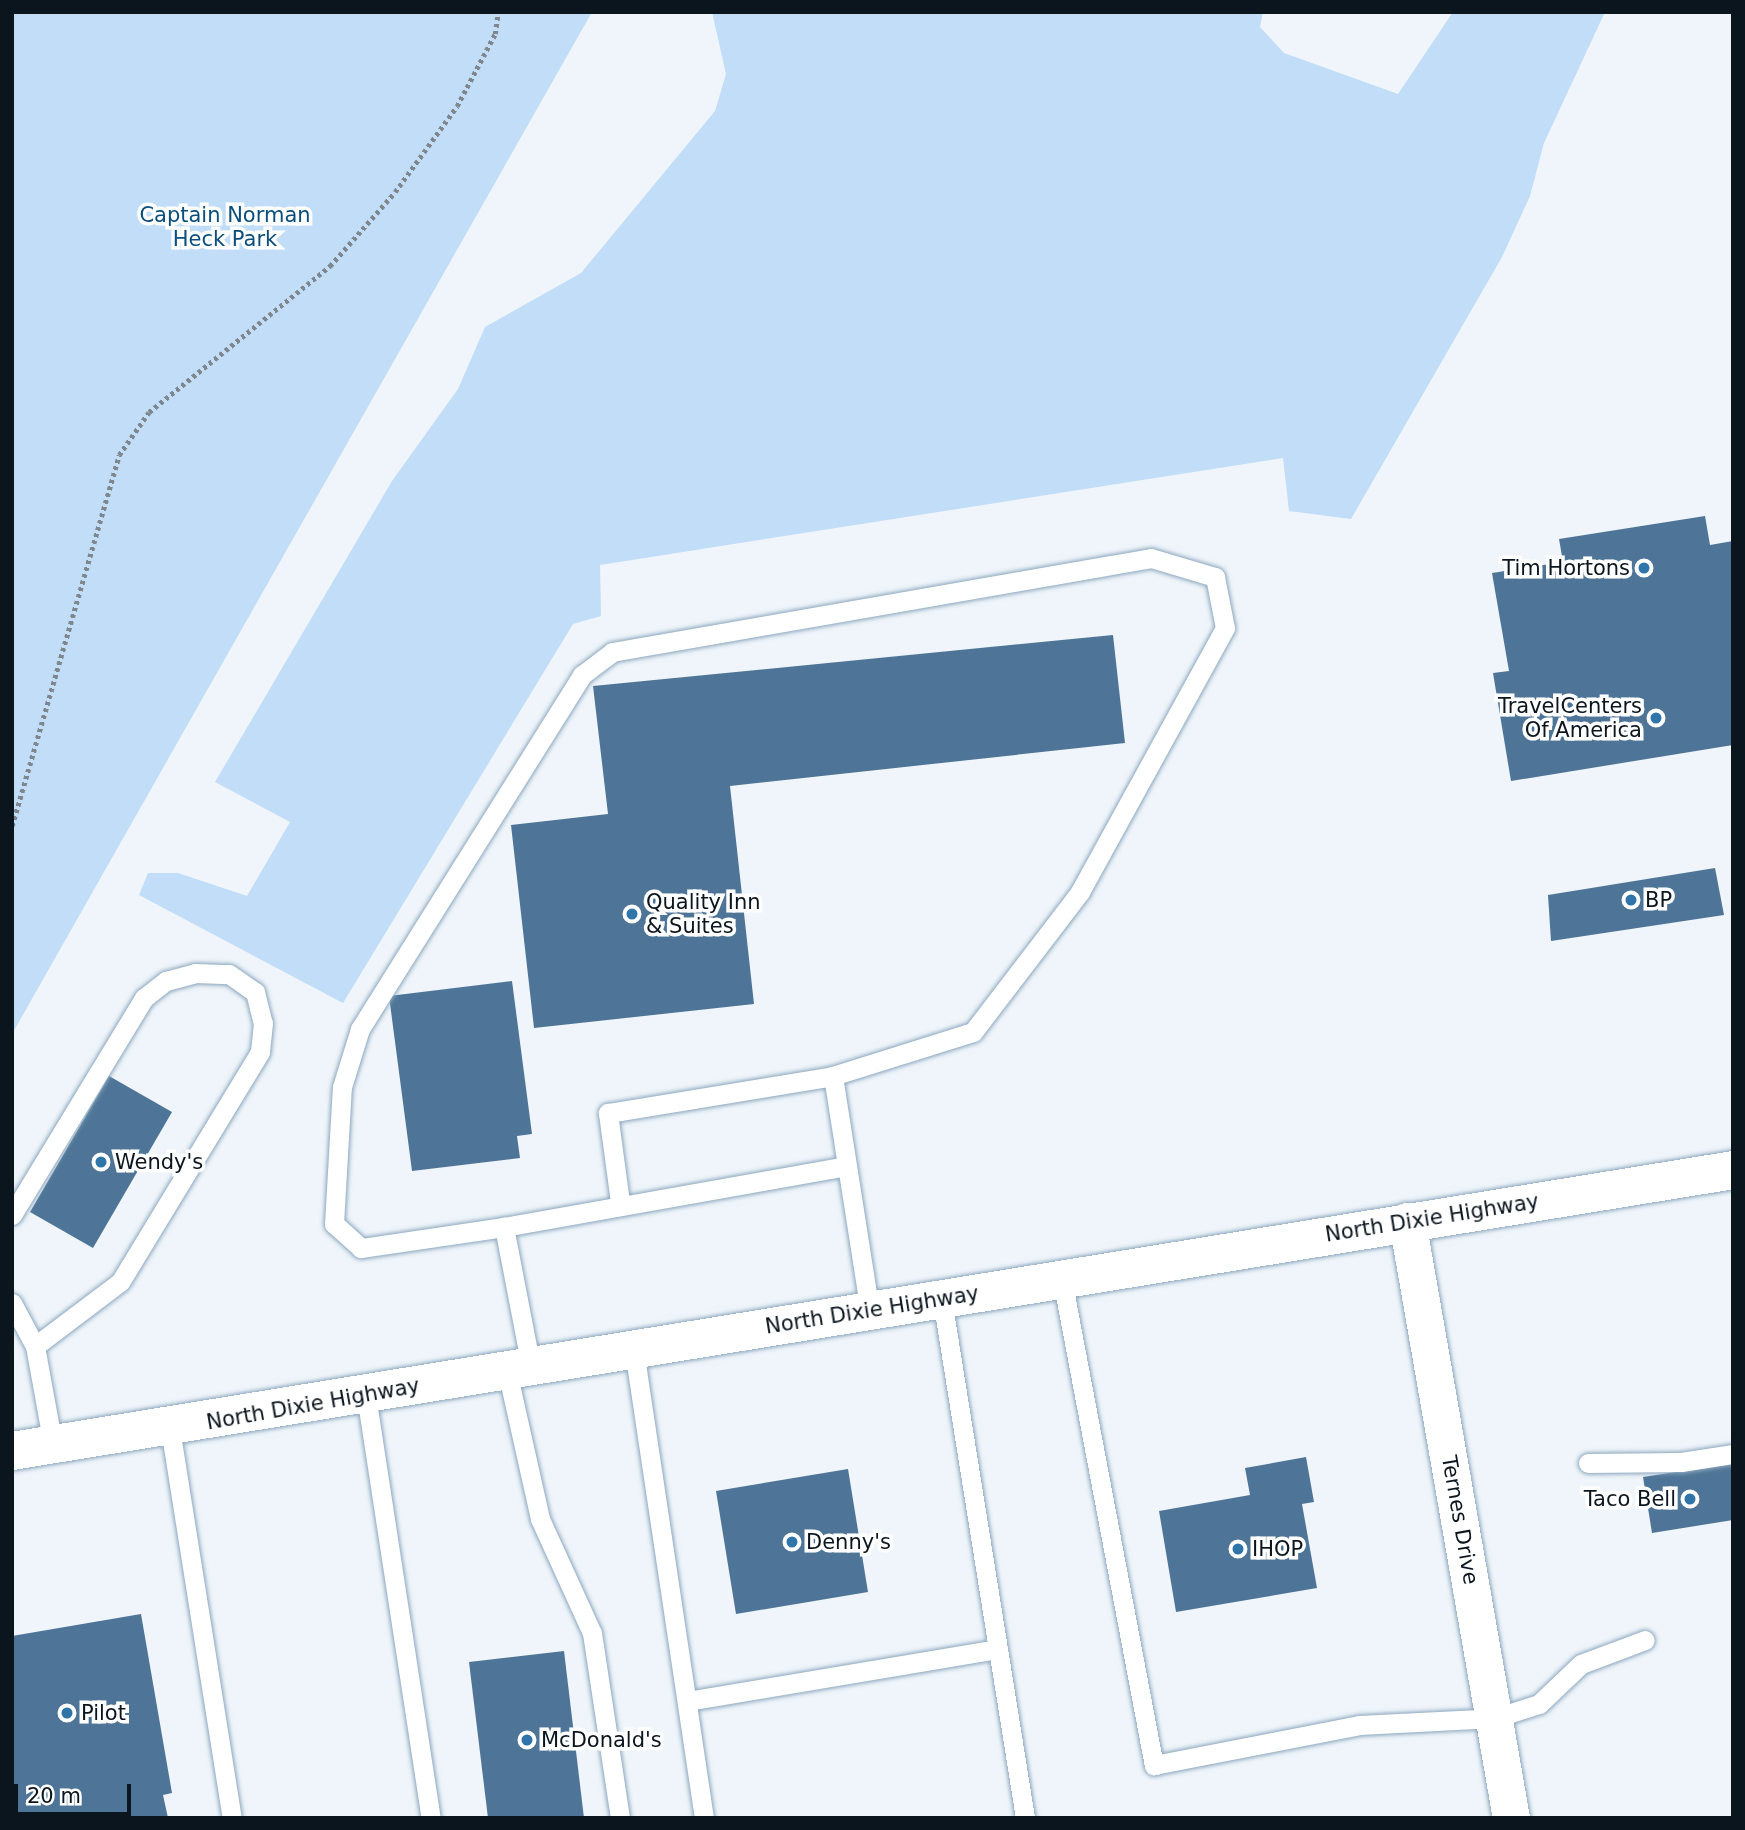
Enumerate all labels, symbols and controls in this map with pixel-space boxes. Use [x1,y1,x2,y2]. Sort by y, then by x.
park label: Captain Norman Heck Park [139,202,311,252]
place label: Tim Hortons [1502,555,1630,581]
marker: Tim Hortons [1636,560,1652,576]
place label: TravelCenters Of America [1498,693,1642,743]
marker: TravelCenters Of America [1648,710,1664,726]
place label: BP [1645,887,1672,913]
place label: Quality Inn & Suites [646,889,761,939]
marker: BP [1623,892,1639,908]
marker: Quality Inn & Suites [624,906,640,922]
place label: Wendy's [115,1149,203,1175]
marker: Wendy's [93,1154,109,1170]
street label: North Dixie Highway [1323,1189,1541,1247]
street label: North Dixie Highway [763,1281,981,1339]
street label: North Dixie Highway [204,1373,422,1435]
street label: Ternes Drive [1436,1454,1484,1586]
place label: Taco Bell [1584,1486,1676,1512]
marker: Taco Bell [1682,1491,1698,1507]
place label: Denny's [806,1529,891,1555]
marker: Denny's [784,1534,800,1550]
place label: IHOP [1252,1536,1303,1562]
marker: IHOP [1230,1541,1246,1557]
place label: Pilot [81,1700,126,1726]
marker: Pilot [59,1705,75,1721]
place label: McDonald's [541,1727,662,1753]
marker: McDonald's [519,1732,535,1748]
scale bar [18,1770,135,1814]
text: 20 m [27,1784,81,1808]

